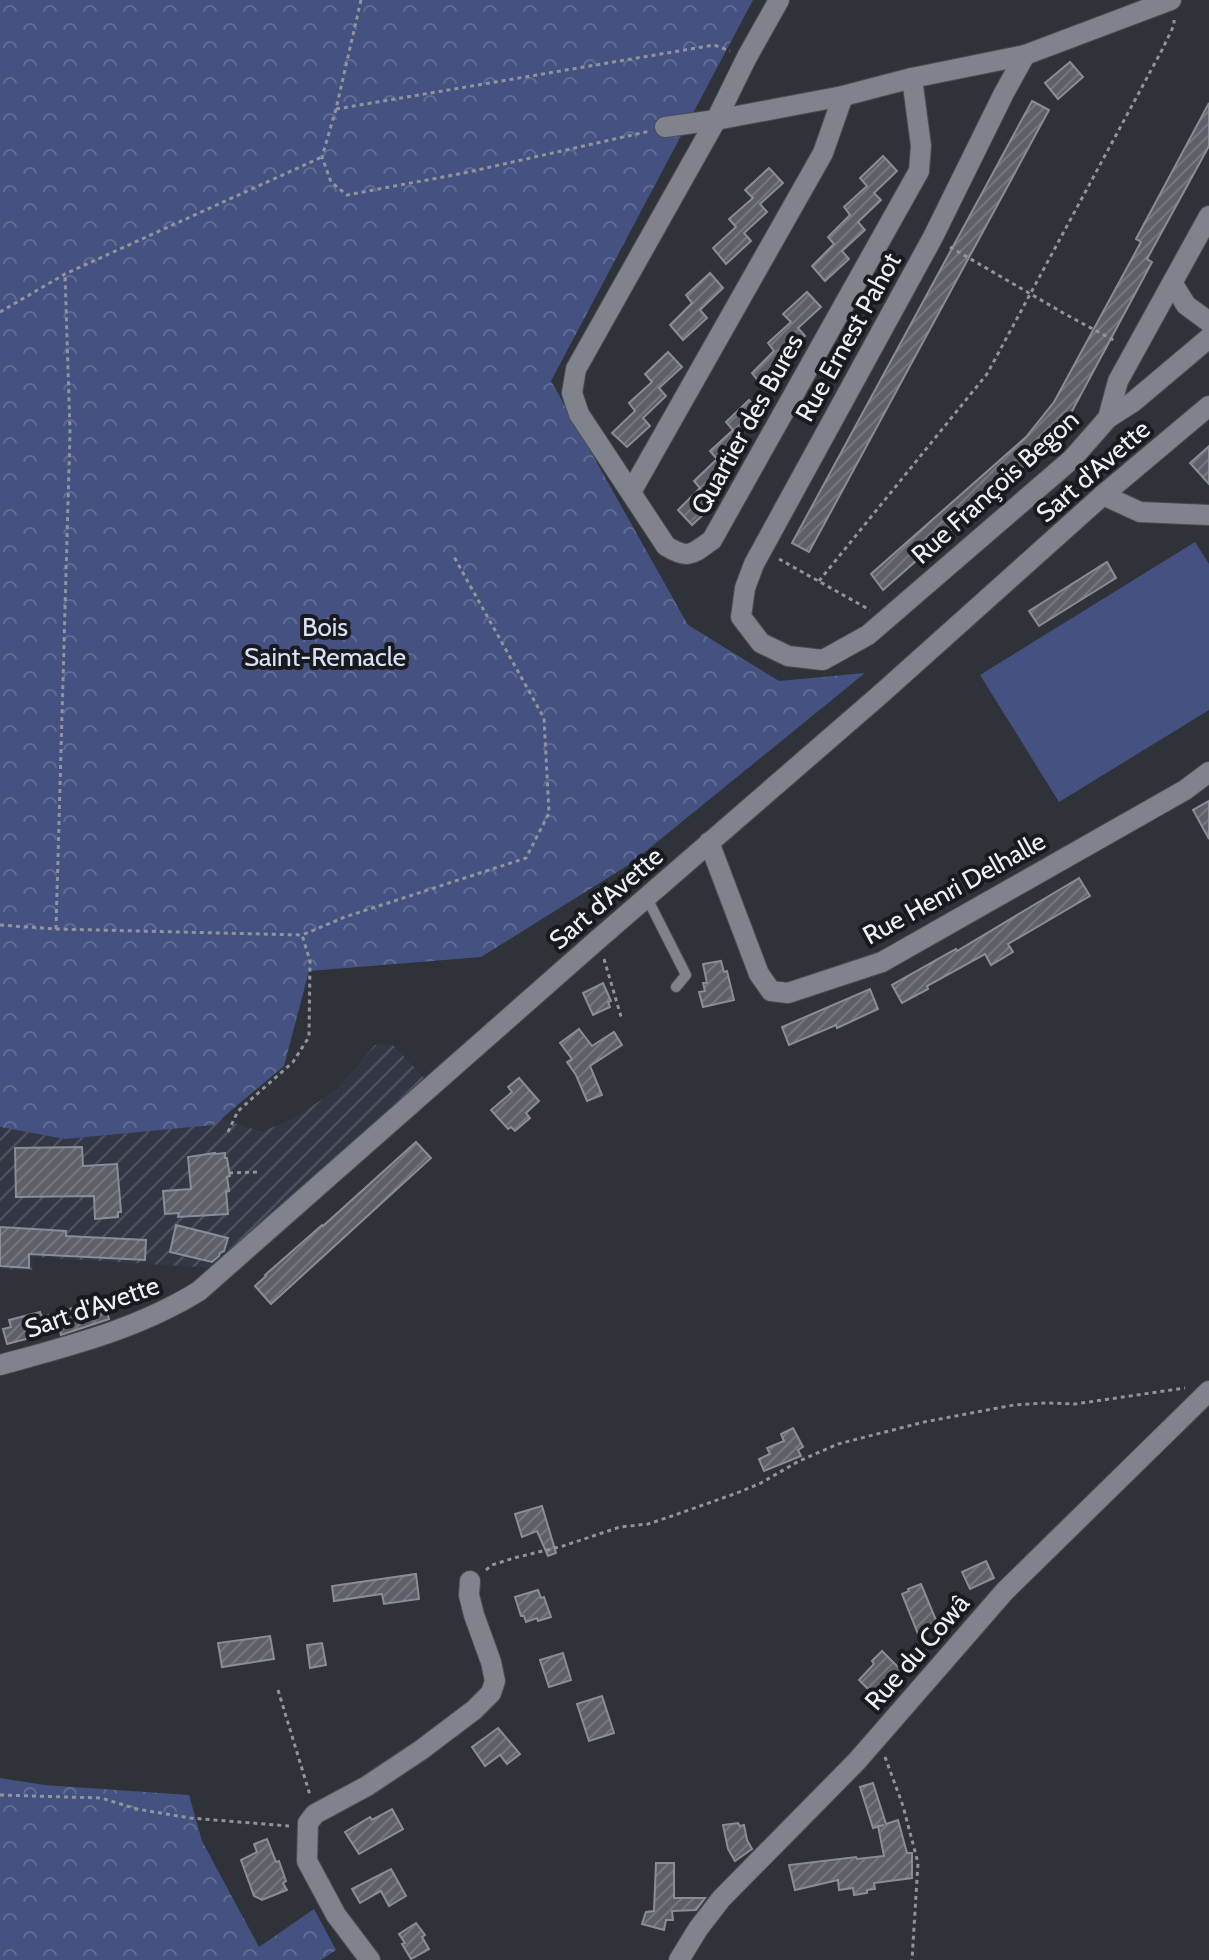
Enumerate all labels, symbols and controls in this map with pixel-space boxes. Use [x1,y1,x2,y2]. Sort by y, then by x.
street label: Rue Ernest Pahot [788,247,908,427]
street label: Quartier des Bures [684,328,810,520]
street label: Rue François Begon [905,403,1085,571]
street label: Sart d'Avette [1030,413,1156,529]
park label: Bois Saint-Remacle [244,611,406,673]
street label: Rue Henri Delhalle [857,825,1051,951]
street label: Sart d'Avette [543,840,669,956]
street label: Sart d'Avette [21,1269,163,1345]
street label: Rue du Cowâ [858,1587,976,1716]

